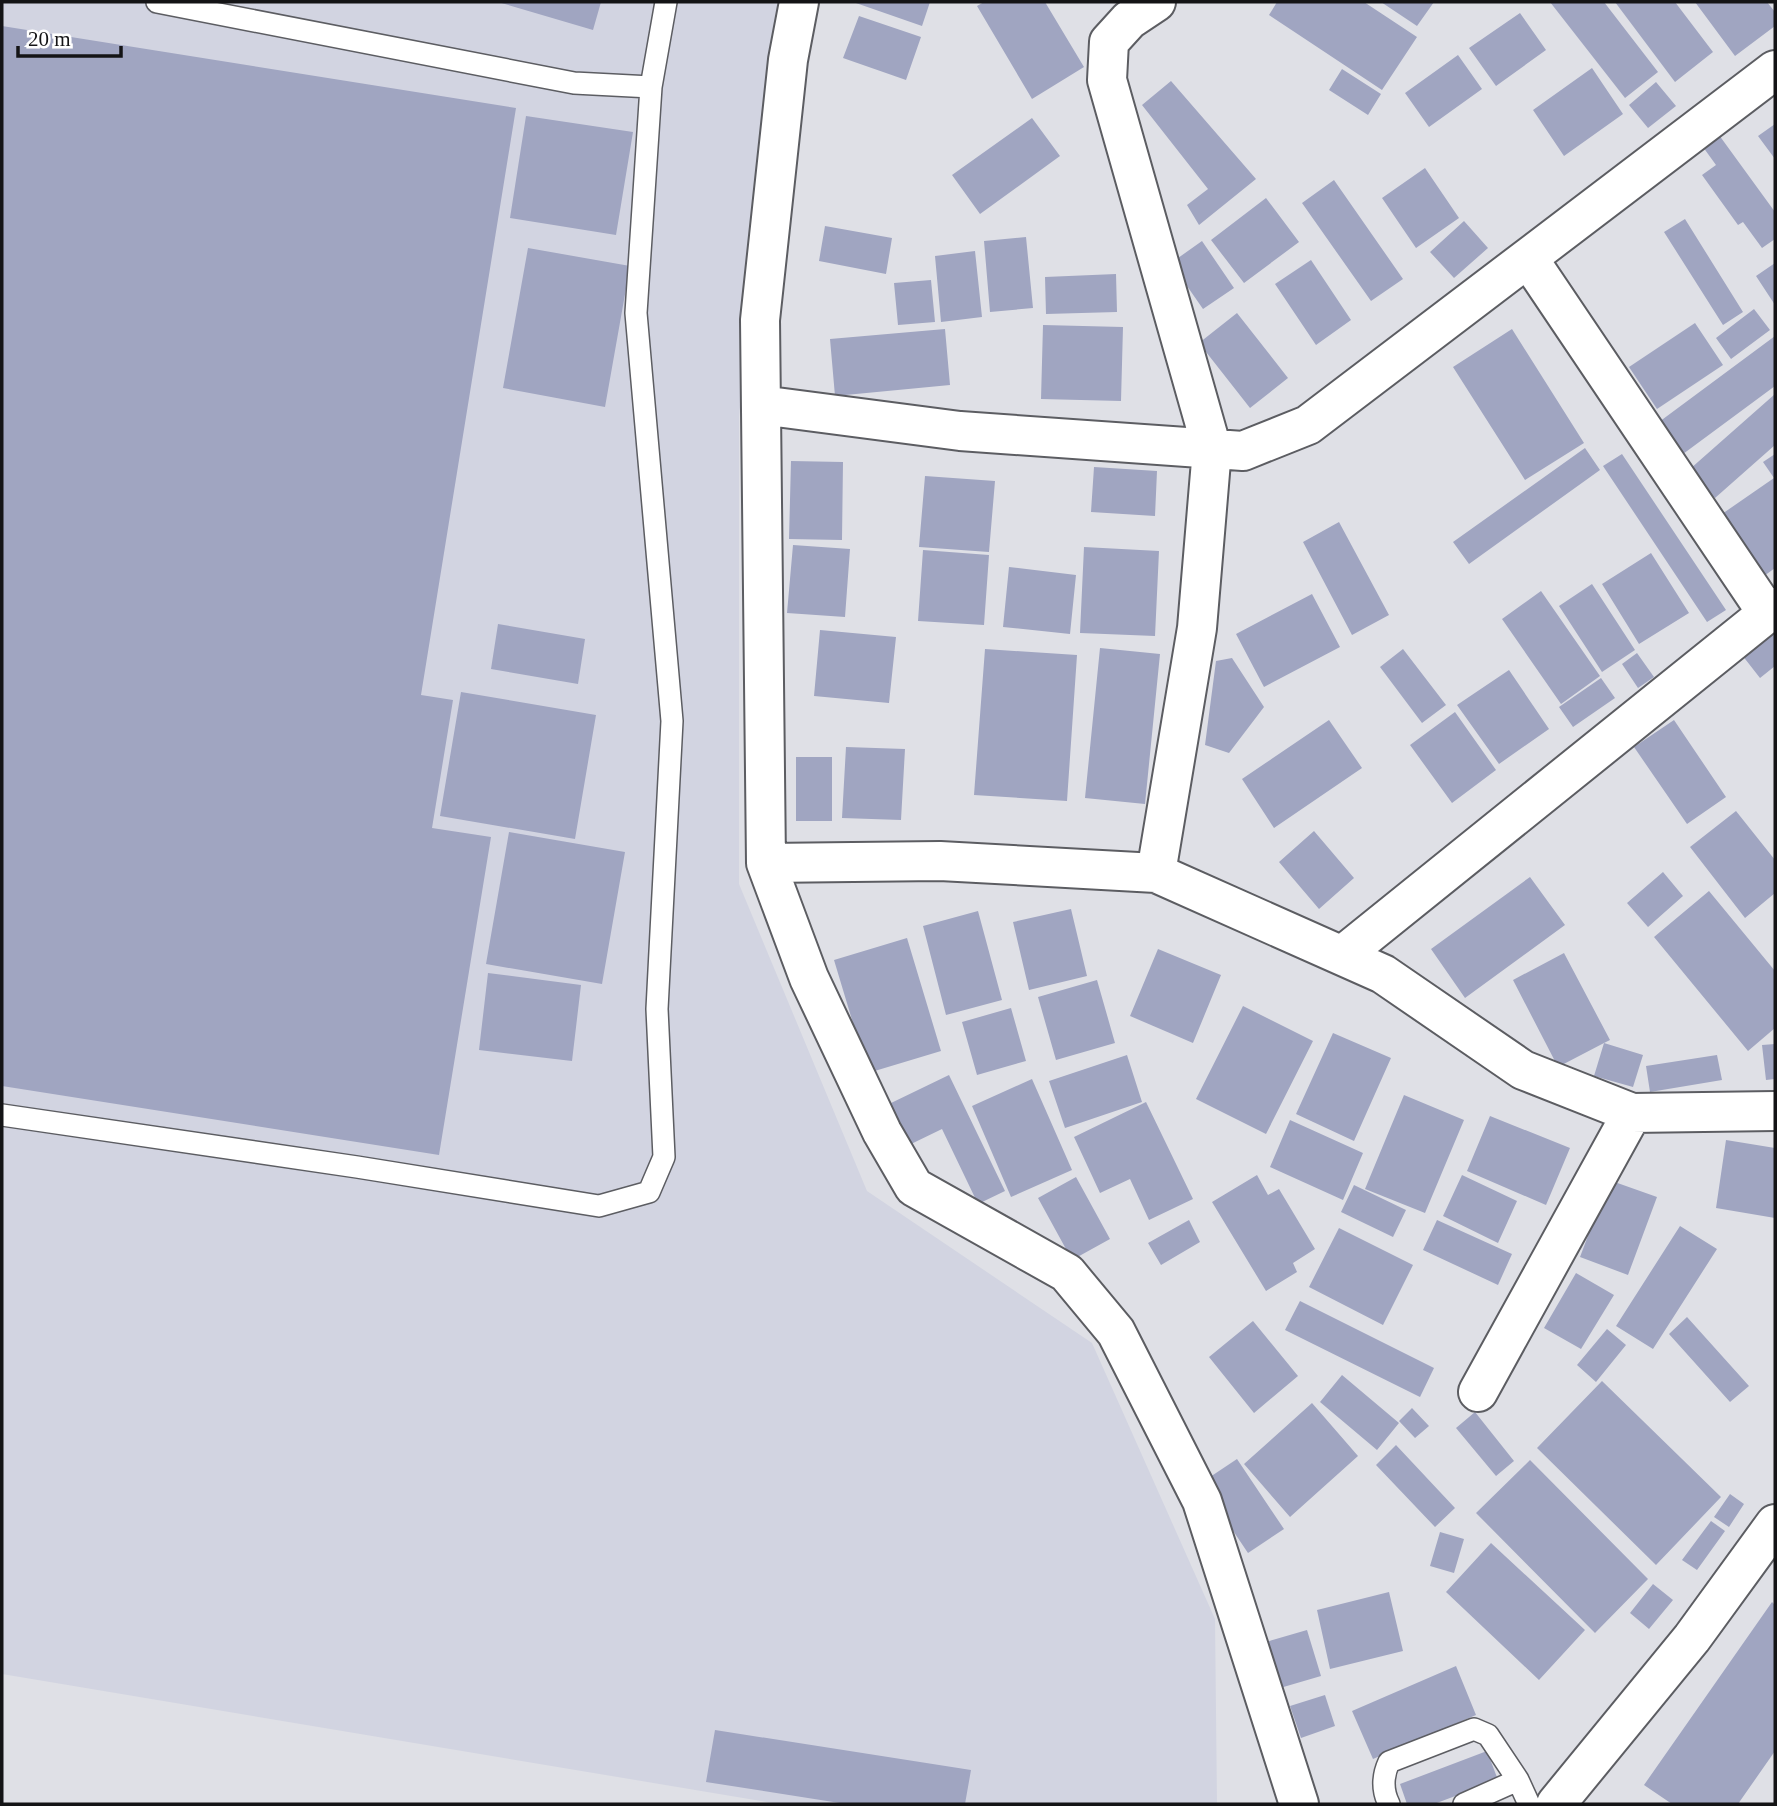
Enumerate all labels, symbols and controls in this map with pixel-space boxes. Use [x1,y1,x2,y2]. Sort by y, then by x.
scale bar [18,14,121,58]
text: 20 m [28,27,71,51]

